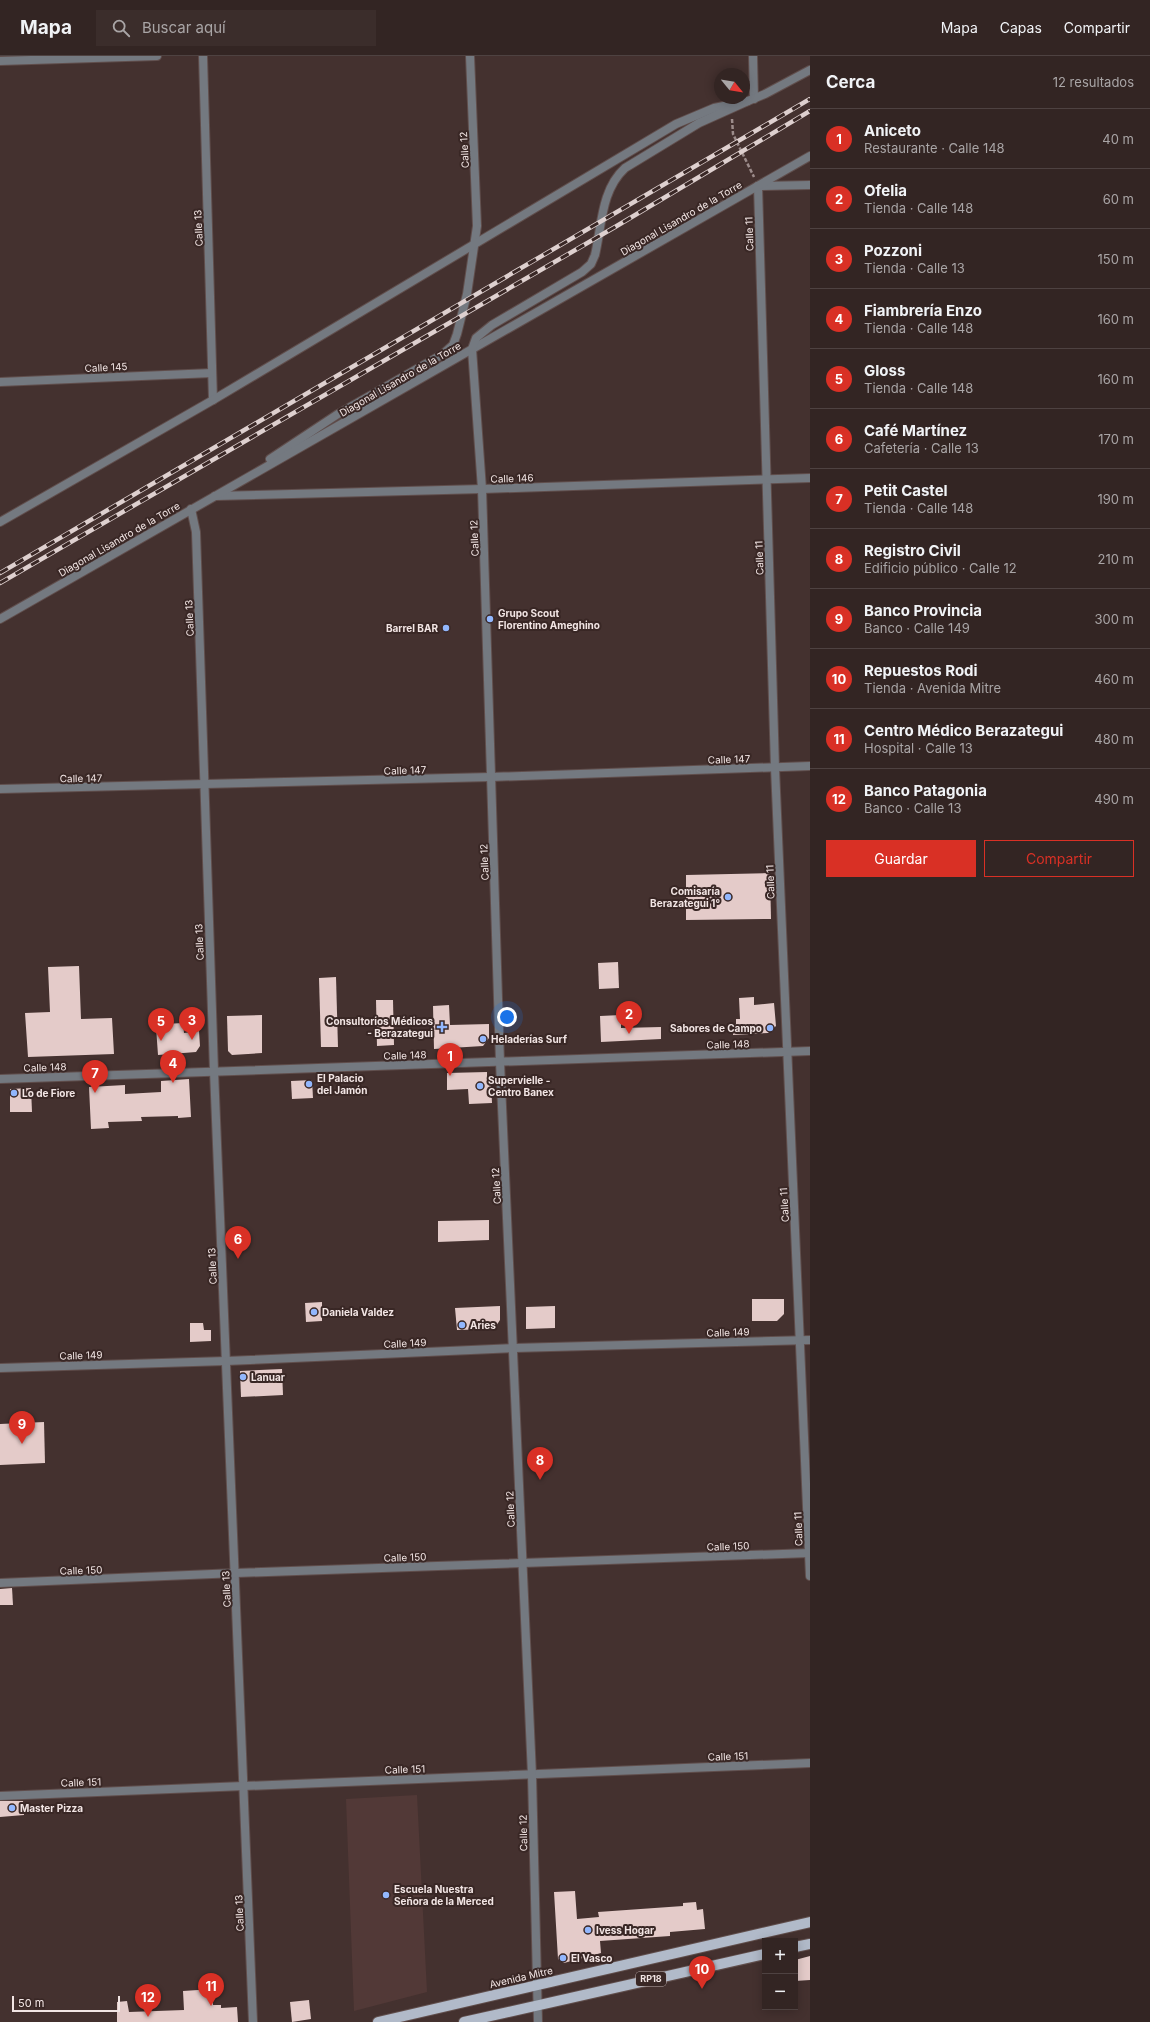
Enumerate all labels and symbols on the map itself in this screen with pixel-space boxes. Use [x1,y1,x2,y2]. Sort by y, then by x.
north arrow [714,68,750,104]
street label: Calle 12 [457,131,471,169]
street label: Diagonal Lisandro de la Torre [618,178,744,258]
street label: Calle 13 [191,209,205,247]
street label: Calle 11 [742,217,756,251]
street label: Diagonal Lisandro de la Torre [337,339,463,419]
street label: Calle 145 [84,360,128,374]
street label: Calle 146 [490,471,534,485]
street label: Diagonal Lisandro de la Torre [56,499,182,579]
street label: Calle 12 [467,520,481,556]
street label: Calle 11 [752,541,766,575]
street label: Calle 13 [182,599,196,637]
place label: Grupo Scout Florentino Ameghino [498,607,600,632]
marker: Grupo Scout Florentino Ameghino [485,614,495,624]
place label: Barrel BAR [386,622,438,634]
marker: Barrel BAR [441,623,451,633]
street label: Calle 147 [708,752,751,766]
street label: Calle 147 [384,763,427,777]
street label: Calle 147 [60,772,103,784]
street label: Calle 12 [477,844,491,880]
street label: Calle 11 [763,865,777,899]
place label: Comisaría Berazategui 1° [650,885,720,910]
marker: Comisaría Berazategui 1° [723,892,733,902]
street label: Calle 13 [192,923,206,961]
pin: 2 [616,1001,642,1034]
pin: 3 [179,1007,205,1040]
your location [497,1007,517,1027]
pin: 5 [148,1008,174,1041]
place label: Consultorios Médicos - Berazategui [326,1015,433,1040]
marker: Consultorios Médicos - Berazategui [436,1021,448,1033]
place label: Sabores de Campo [670,1022,762,1034]
marker: Sabores de Campo [765,1023,775,1033]
place label: Heladerías Surf [491,1033,567,1045]
marker: Heladerías Surf [478,1034,488,1044]
street label: Calle 148 [706,1037,750,1051]
pin: 1 [437,1043,463,1076]
street label: Calle 148 [383,1048,427,1062]
pin: 4 [160,1050,186,1083]
street label: Calle 148 [23,1060,67,1074]
pin: 7 [82,1060,108,1093]
place label: El Palacio del Jamón [317,1072,367,1096]
place label: Supervielle - Centro Banex [488,1074,554,1098]
marker: El Palacio del Jamón [304,1079,314,1089]
marker: Supervielle - Centro Banex [475,1081,485,1091]
place label: Lo de Fiore [22,1087,75,1099]
marker: Lo de Fiore [9,1088,19,1098]
street label: Calle 12 [489,1167,503,1205]
street label: Calle 11 [777,1187,791,1223]
pin: 6 [225,1226,251,1259]
street label: Calle 13 [205,1247,219,1285]
place label: Daniela Valdez [322,1306,394,1318]
marker: Daniela Valdez [309,1307,319,1317]
place label: Aries [470,1319,496,1331]
marker: Aries [457,1320,467,1330]
street label: Calle 149 [706,1325,750,1339]
street label: Calle 149 [383,1336,427,1350]
street label: Calle 149 [59,1348,103,1362]
place label: Lanuar [251,1371,285,1383]
marker: Lanuar [238,1372,248,1382]
pin: 9 [9,1411,35,1444]
pin: 8 [527,1447,553,1480]
street label: Calle 12 [503,1491,517,1527]
street label: Calle 11 [791,1512,805,1546]
street label: Calle 150 [706,1539,750,1553]
street label: Calle 150 [383,1550,427,1564]
street label: Calle 150 [59,1563,103,1577]
street label: Calle 13 [219,1570,233,1608]
street label: Calle 151 [707,1749,749,1763]
street label: Calle 151 [384,1762,426,1776]
street label: Calle 151 [60,1775,102,1789]
place label: Master Pizza [20,1802,83,1814]
marker: Master Pizza [7,1803,17,1813]
street label: Calle 12 [517,1815,529,1851]
place label: Escuela Nuestra Señora de la Merced [394,1883,494,1907]
marker: Escuela Nuestra Señora de la Merced [381,1890,391,1900]
street label: Calle 13 [232,1894,246,1932]
place label: Ivess Hogar [596,1924,654,1937]
marker: Ivess Hogar [583,1925,593,1935]
place label: El Vasco [571,1952,612,1964]
marker: El Vasco [558,1953,568,1963]
pin: 10 [689,1956,715,1989]
street label: Avenida Mitre [488,1964,554,1990]
road number: RP18 [636,1972,666,1986]
pin: 11 [198,1973,224,2006]
pin: 12 [135,1984,161,2017]
scale bar [12,1994,120,2013]

